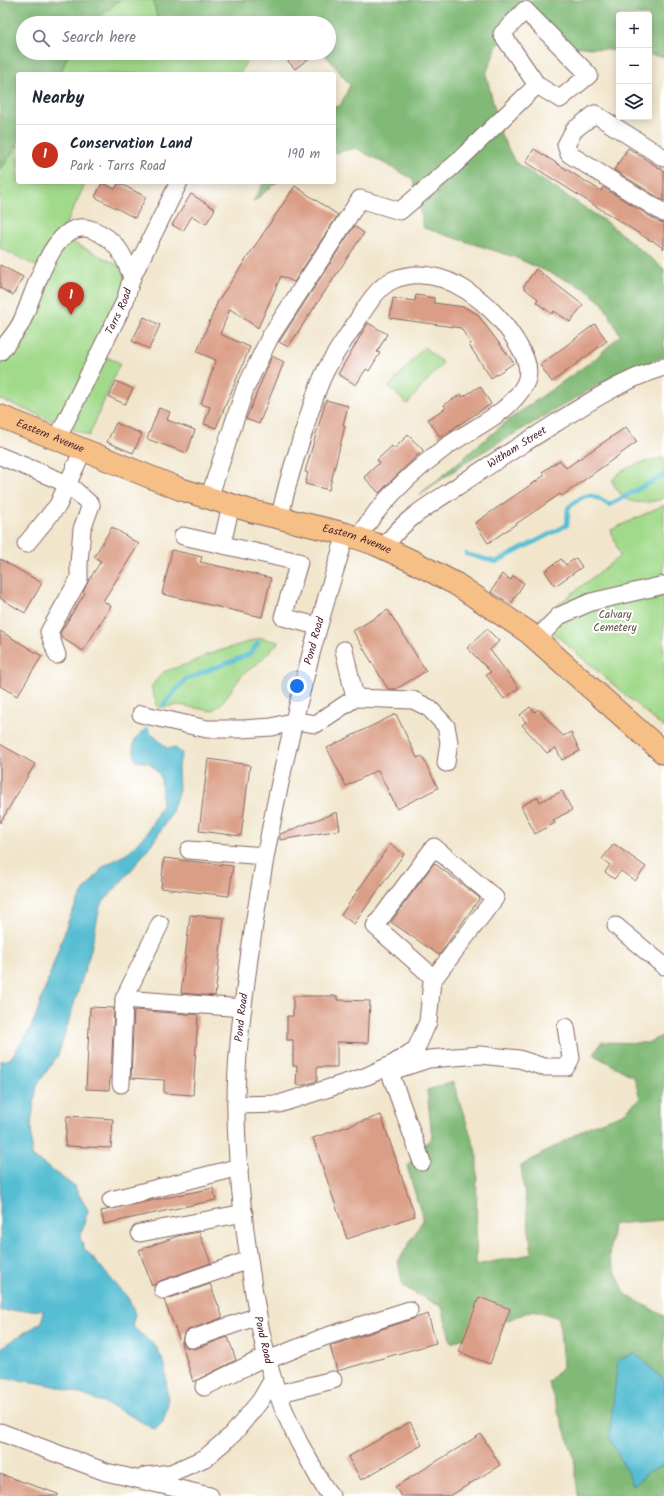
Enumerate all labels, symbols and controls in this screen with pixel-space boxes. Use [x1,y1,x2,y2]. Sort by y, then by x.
map controls [616,12,652,120]
button: + [616,12,652,48]
search box [16,16,336,60]
text: Search here [62,26,136,50]
icon: search [30,27,52,49]
button: − [616,48,652,84]
button: layers [616,84,652,120]
text: Nearby [32,85,84,112]
text: Conservation Land [70,132,192,156]
text: 1 [43,144,47,165]
text: 190 m [288,144,320,165]
text: Park · Tarrs Road [70,156,166,177]
pin: 1 [58,282,84,315]
street label: Tarrs Road [101,286,137,338]
street label: Eastern Avenue [13,414,87,458]
street label: Witham Street [484,422,551,473]
street label: Eastern Avenue [320,520,394,559]
park label: Calvary Cemetery [593,606,637,637]
street label: Pond Road [299,614,330,667]
your location [287,676,307,696]
street label: Pond Road [230,992,254,1043]
street label: Pond Road [249,1314,277,1366]

